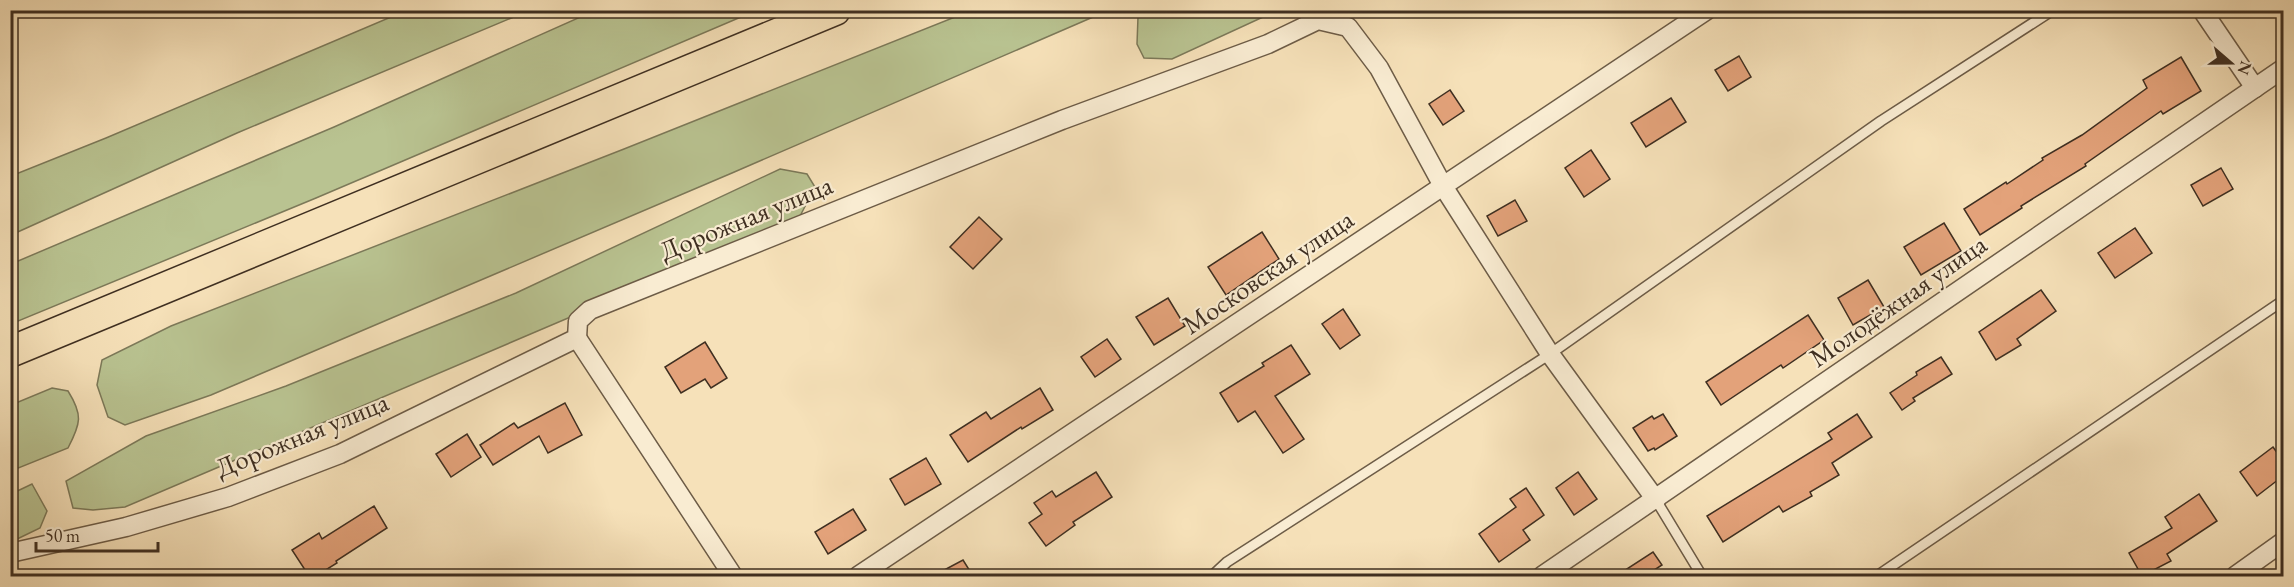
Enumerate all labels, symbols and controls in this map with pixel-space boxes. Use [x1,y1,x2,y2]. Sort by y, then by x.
north arrow [2201,33,2261,93]
text: N [2233,58,2257,78]
street label: Дорожная улица [654,167,838,268]
street label: Московская улица [1175,201,1360,342]
street label: Молодёжная улица [1802,226,1993,375]
street label: Дорожная улица [210,384,394,485]
scale bar [36,515,158,553]
text: 50 m [45,524,80,547]

